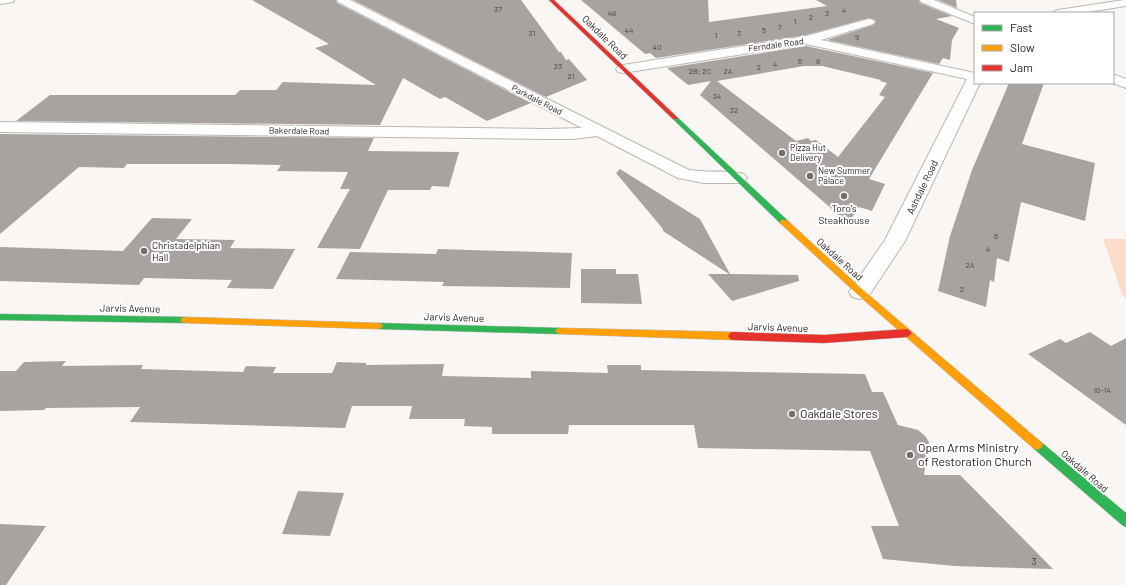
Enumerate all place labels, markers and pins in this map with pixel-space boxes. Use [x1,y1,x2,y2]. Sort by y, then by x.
place label: Pizza Hut Delivery [790,142,826,163]
marker: Pizza Hut Delivery [777,148,787,158]
place label: New Summer Palace [818,165,871,186]
marker: New Summer Palace [805,171,815,181]
marker: Toro's Steakhouse [839,191,849,201]
place label: Toro's Steakhouse [819,202,870,226]
place label: Christadelphian Hall [152,239,220,263]
marker: Christadelphian Hall [139,246,149,256]
place label: Oakdale Stores [800,406,878,420]
marker: Oakdale Stores [787,409,797,419]
place label: Open Arms Ministry of Restoration Church [918,440,1032,468]
marker: Open Arms Ministry of Restoration Church [905,450,915,460]

